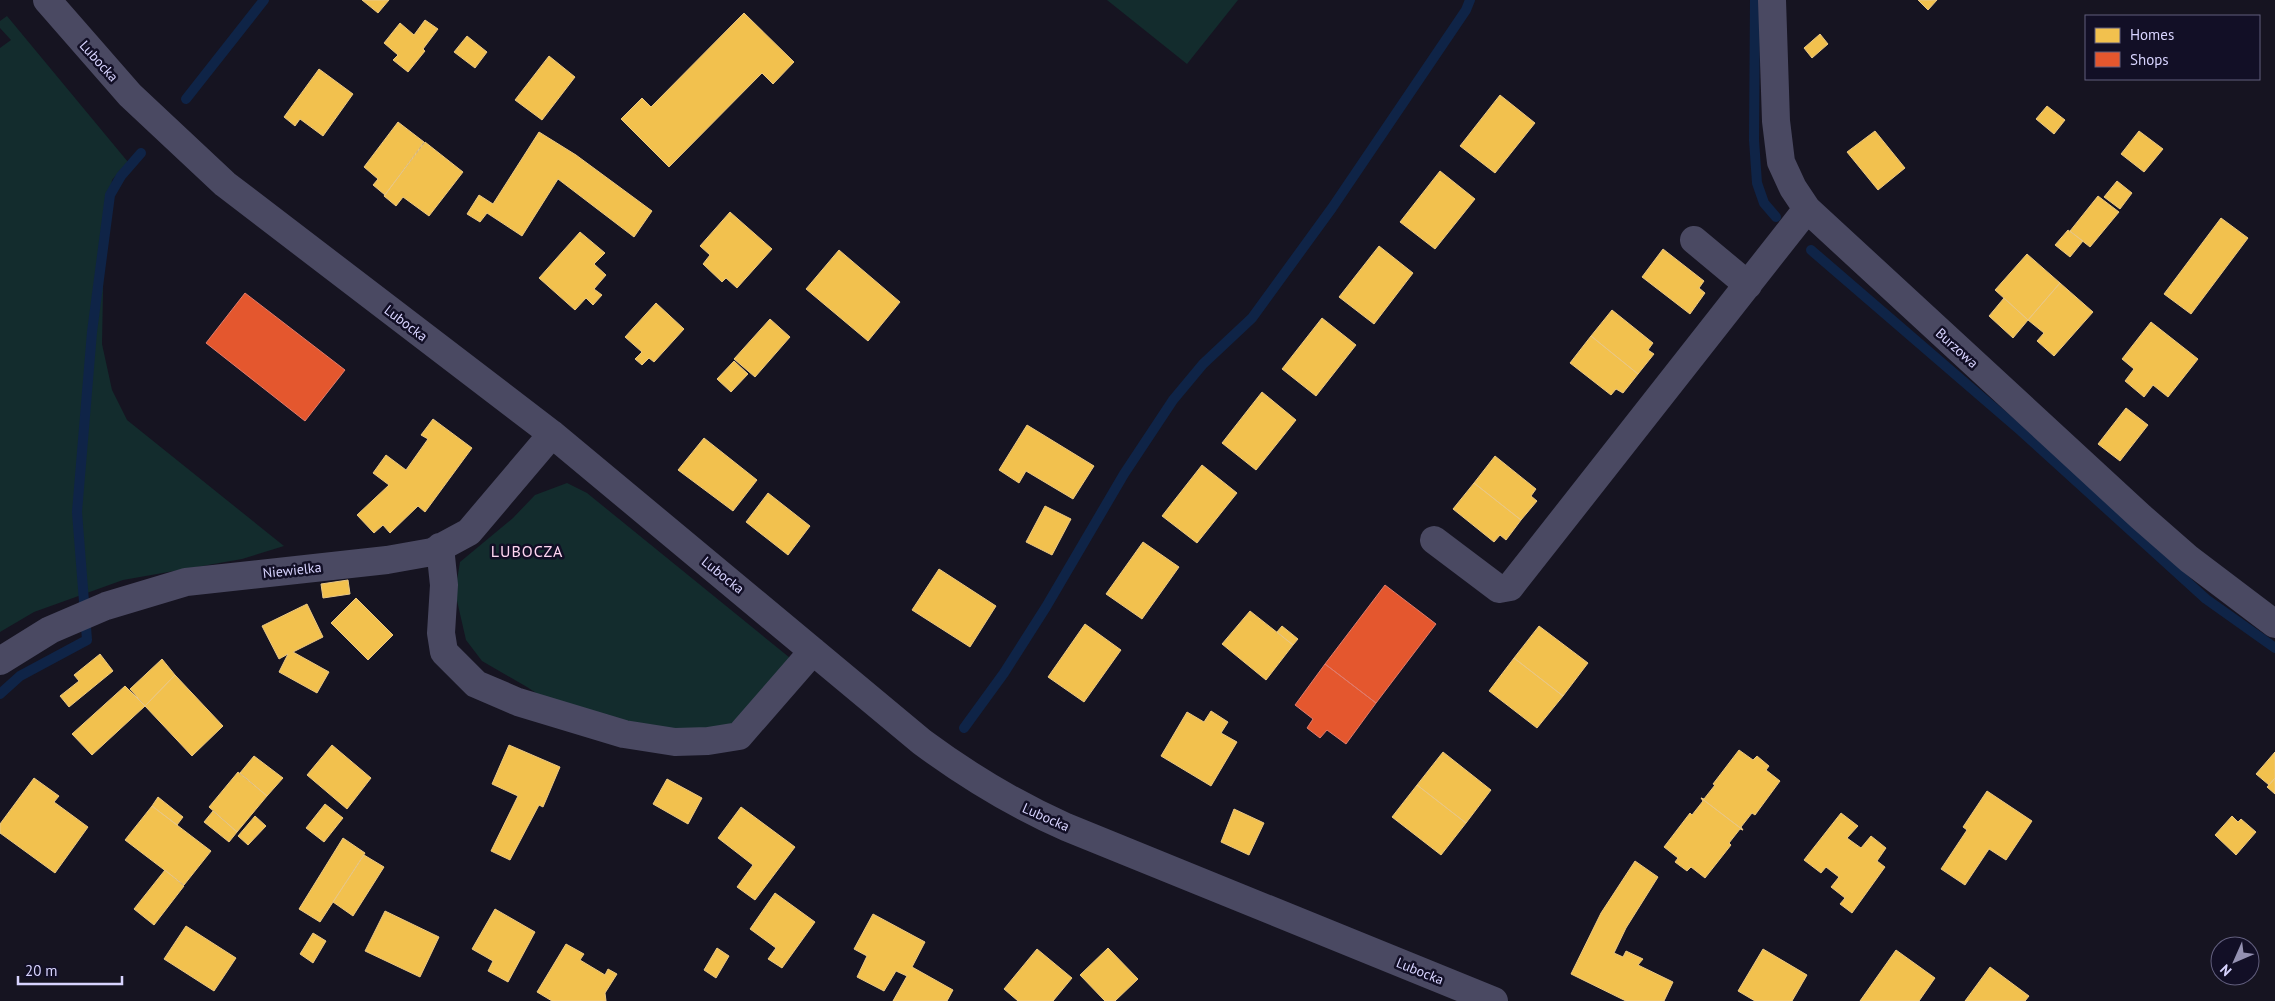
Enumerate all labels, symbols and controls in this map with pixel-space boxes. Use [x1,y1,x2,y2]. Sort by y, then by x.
legend [2085,15,2260,80]
text: Homes [2130,25,2174,44]
street label: Lubocka [76,37,122,85]
text: Shops [2130,50,2169,69]
street label: Lubocka [381,301,431,345]
street label: Burzowa [1932,324,1982,372]
district label: LUBOCZA [491,541,563,561]
street label: Lubocka [698,552,748,598]
street label: Niewielka [262,558,322,582]
street label: Lubocka [1020,799,1072,835]
north arrow [2210,936,2260,986]
street label: Lubocka [1394,953,1446,989]
scale bar [18,954,121,986]
text: 20 m [25,961,58,980]
text: N [2216,961,2235,980]

